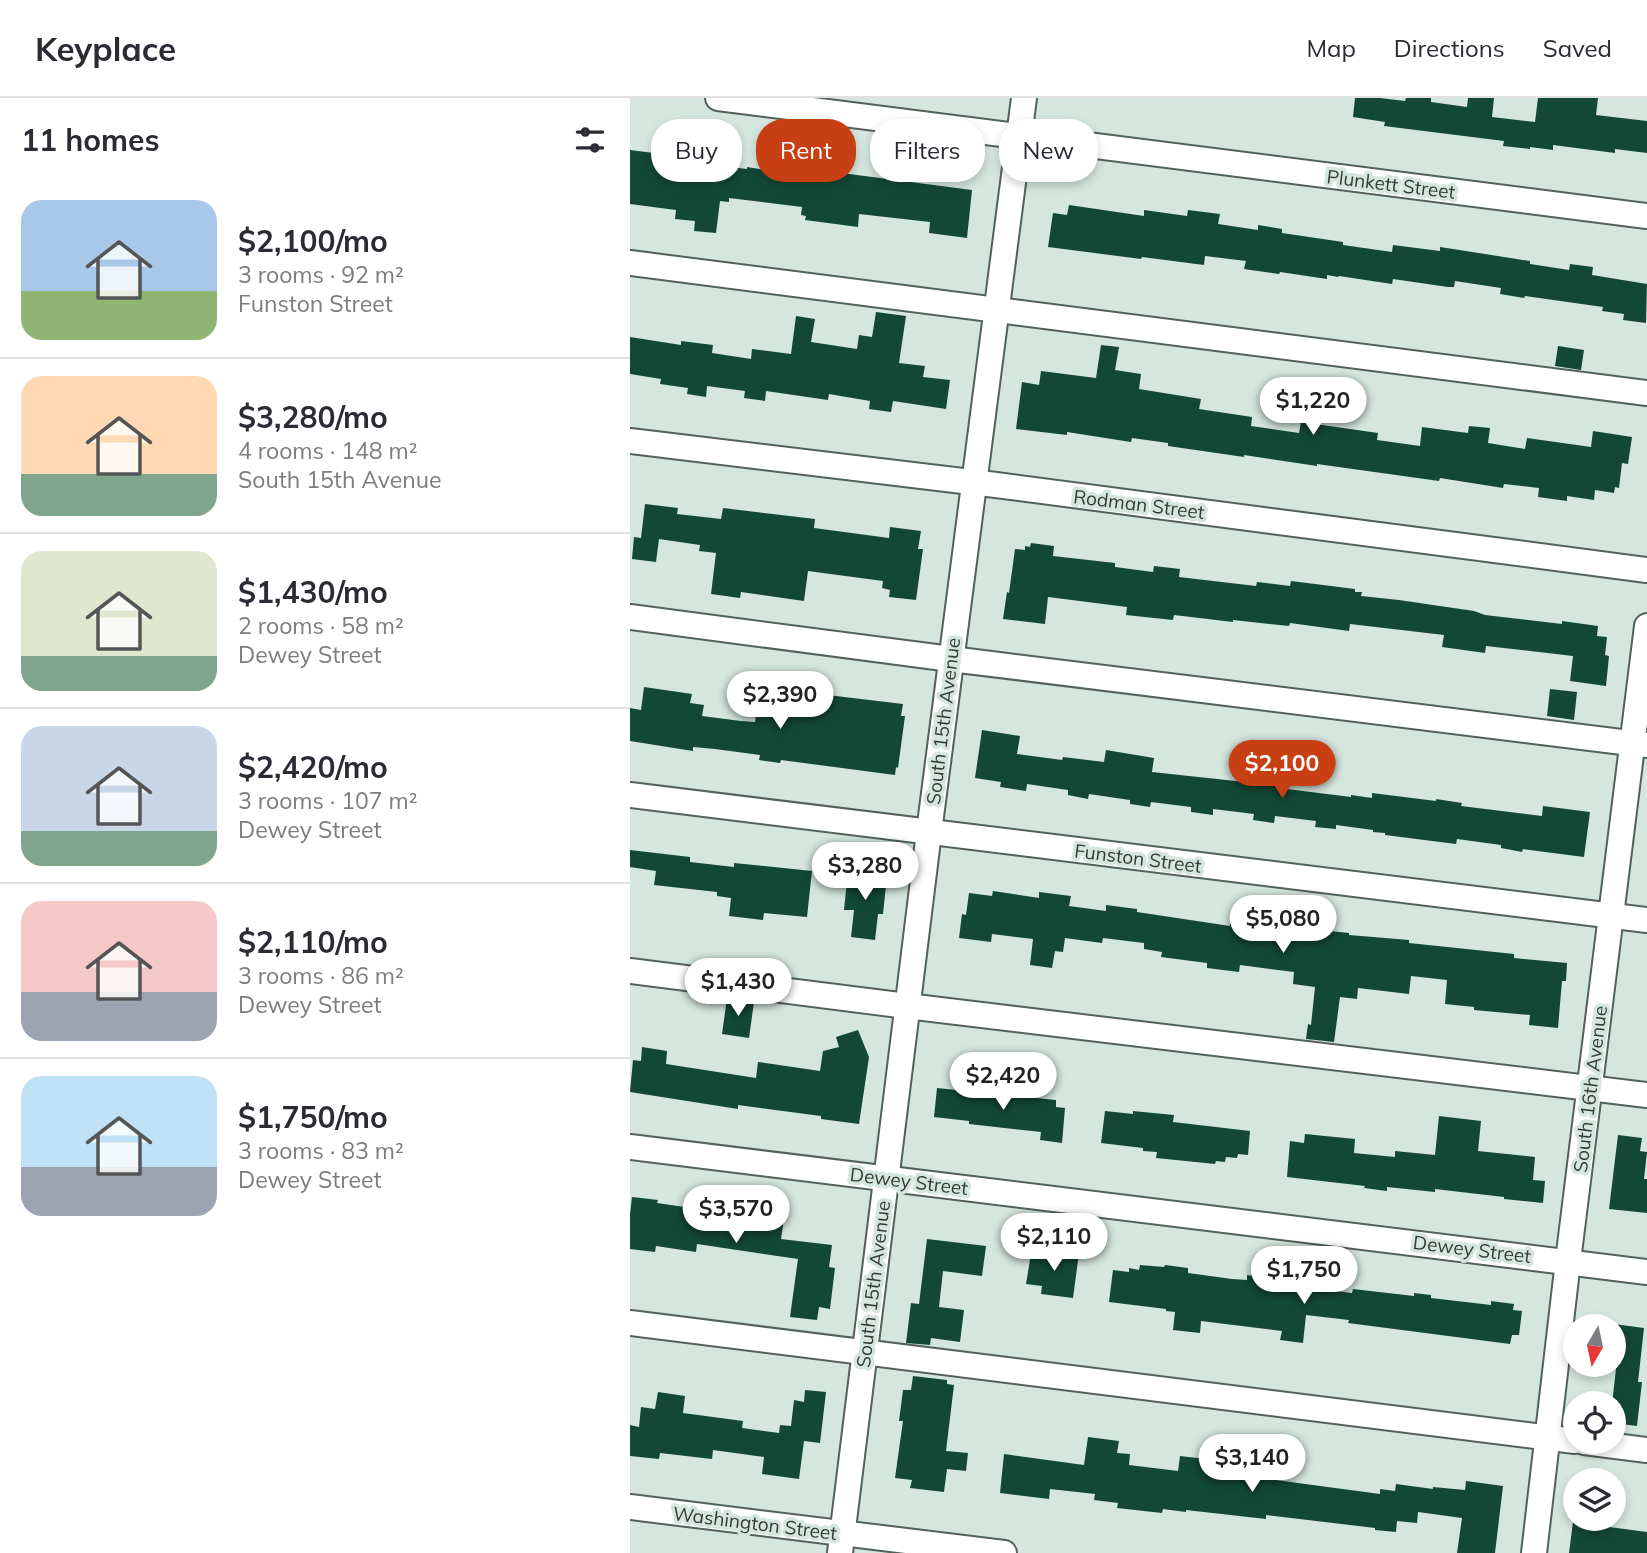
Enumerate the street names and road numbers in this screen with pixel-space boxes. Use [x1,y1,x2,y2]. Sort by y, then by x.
street label: Plunkett Street [1325,164,1457,204]
street label: Rodman Street [1072,484,1206,524]
street label: South 15th Avenue [921,636,965,806]
street label: Funston Street [1073,838,1203,878]
street label: South 16th Avenue [1568,1004,1612,1174]
street label: Dewey Street [849,1162,970,1200]
street label: South 15th Avenue [851,1199,895,1369]
street label: Dewey Street [1412,1230,1533,1268]
street label: Washington Street [672,1501,839,1545]

